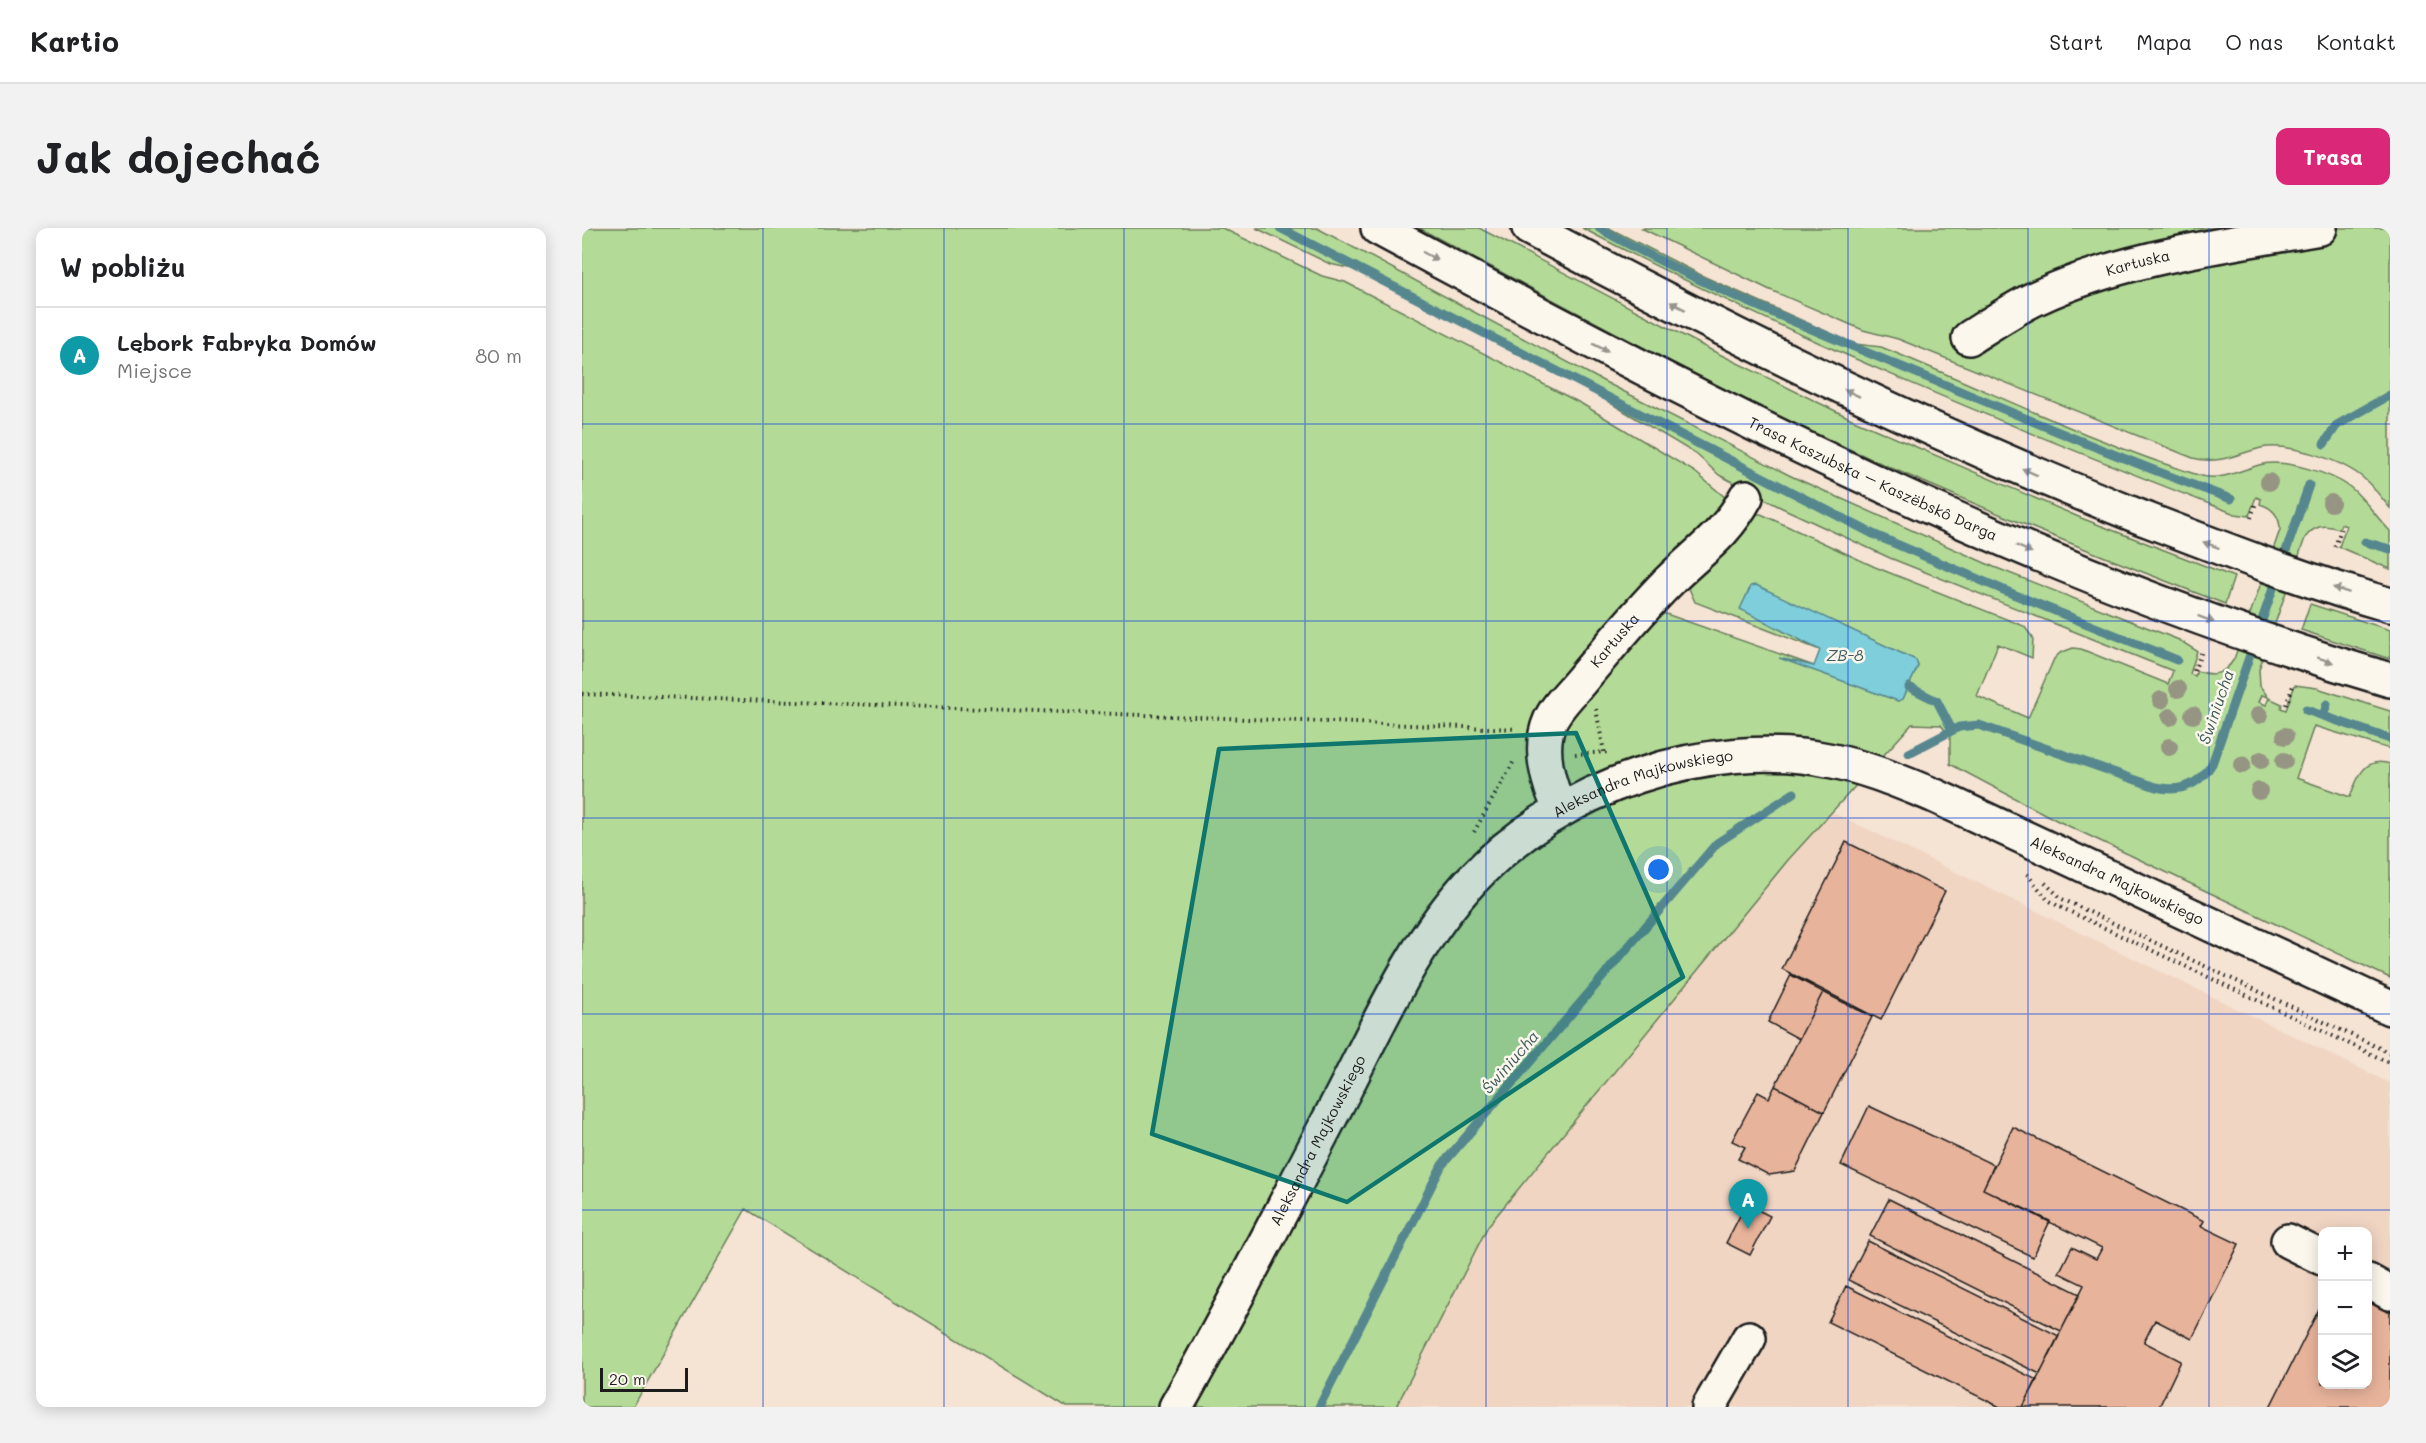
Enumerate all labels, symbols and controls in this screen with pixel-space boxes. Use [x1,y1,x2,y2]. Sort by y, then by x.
text: Kartio [30,23,119,59]
text: Start [2049,28,2103,55]
text: Mapa [2136,28,2192,55]
text: O nas [2225,28,2283,55]
text: Kontakt [2316,28,2396,55]
button: Trasa [2276,128,2390,185]
text: Jak dojechać [36,129,321,184]
street label: Kartuska [2103,244,2172,280]
text: W pobliżu [60,250,186,284]
one-way arrow [1421,251,1438,261]
one-way arrow [1669,301,1686,311]
text: Lębork Fabryka Domów [117,328,377,357]
text: A [73,342,86,368]
text: 80 m [475,342,522,368]
one-way arrow [1593,343,1610,353]
text: Miejsce [117,357,192,383]
one-way arrow [1844,388,1861,398]
street label: Trasa Kaszubska – Kaszëbskô Darga [1745,412,2001,545]
one-way arrow [2021,467,2039,477]
one-way arrow [2202,540,2220,550]
one-way arrow [2015,544,2033,554]
one-way arrow [2332,585,2350,594]
street label: Kartuska [1585,608,1643,671]
one-way arrow [2197,614,2215,624]
water label: ZB-8 [1826,644,1864,665]
one-way arrow [2316,656,2334,666]
water label: Świniucha [2193,667,2238,747]
street label: Aleksandra Majkowskiego [1549,745,1734,822]
street label: Aleksandra Majkowskiego [2027,831,2207,929]
your location [1644,855,1673,884]
water label: Świniucha [1476,1026,1543,1098]
street label: Aleksandra Majkowskiego [1265,1051,1370,1229]
pin: A [1728,1180,1768,1229]
map controls [2318,1227,2372,1389]
button: + [2318,1227,2372,1281]
button: − [2318,1281,2372,1335]
button: layers [2318,1335,2372,1389]
scale bar [600,1365,688,1392]
text: 20 m [609,1368,646,1389]

